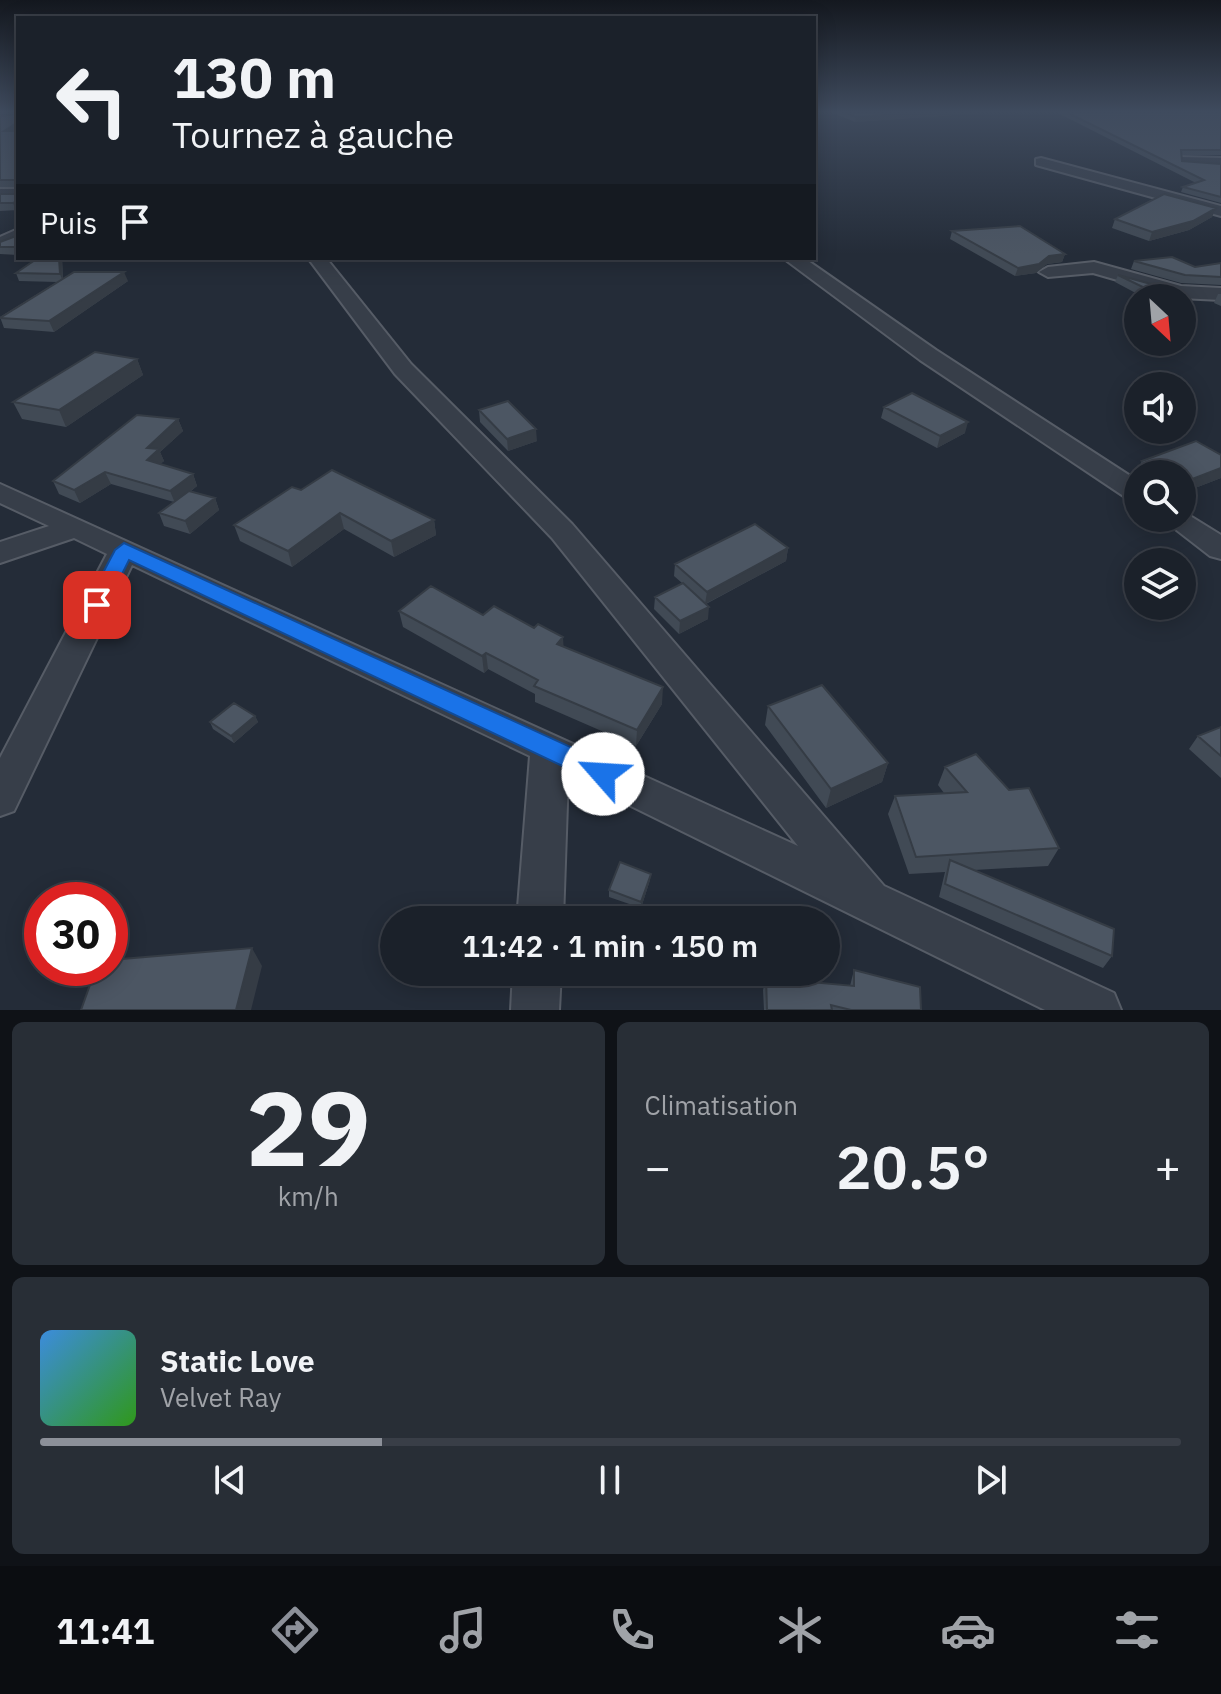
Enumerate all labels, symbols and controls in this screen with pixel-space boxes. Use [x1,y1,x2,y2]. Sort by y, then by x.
text: 130 m [172,41,336,113]
icon: left [40,48,144,152]
text: Tournez à gauche [172,111,454,158]
icon: arrive [113,200,157,244]
text: Puis [40,203,97,242]
north arrow [1124,284,1196,356]
map controls [1124,284,1196,620]
button: sound [1124,372,1196,444]
button: search [1124,460,1196,532]
button: layers [1124,548,1196,620]
pin [63,571,131,639]
icon: arrive [75,583,119,627]
position arrow [561,732,645,816]
speed limit sign: 30 [24,882,128,986]
text: 11:42 · 1 min · 150 m [462,926,758,965]
text: 29 [246,1059,371,1195]
text: Climatisation [645,1088,798,1122]
text: 20.5° [836,1127,990,1206]
text: − [645,1138,671,1195]
text: + [1155,1138,1181,1195]
text: km/h [278,1179,339,1213]
text: Static Love [160,1341,315,1380]
text: Velvet Ray [160,1380,281,1414]
icon: previous [208,1458,252,1502]
icon: pause [588,1458,632,1502]
icon: next [969,1458,1013,1502]
icon: directions [267,1602,323,1658]
icon: music [435,1602,491,1658]
icon: phone [604,1602,660,1658]
icon: climate [772,1602,828,1658]
icon: car [940,1602,996,1658]
icon: filters [1109,1602,1165,1658]
text: 11:41 [56,1607,154,1654]

